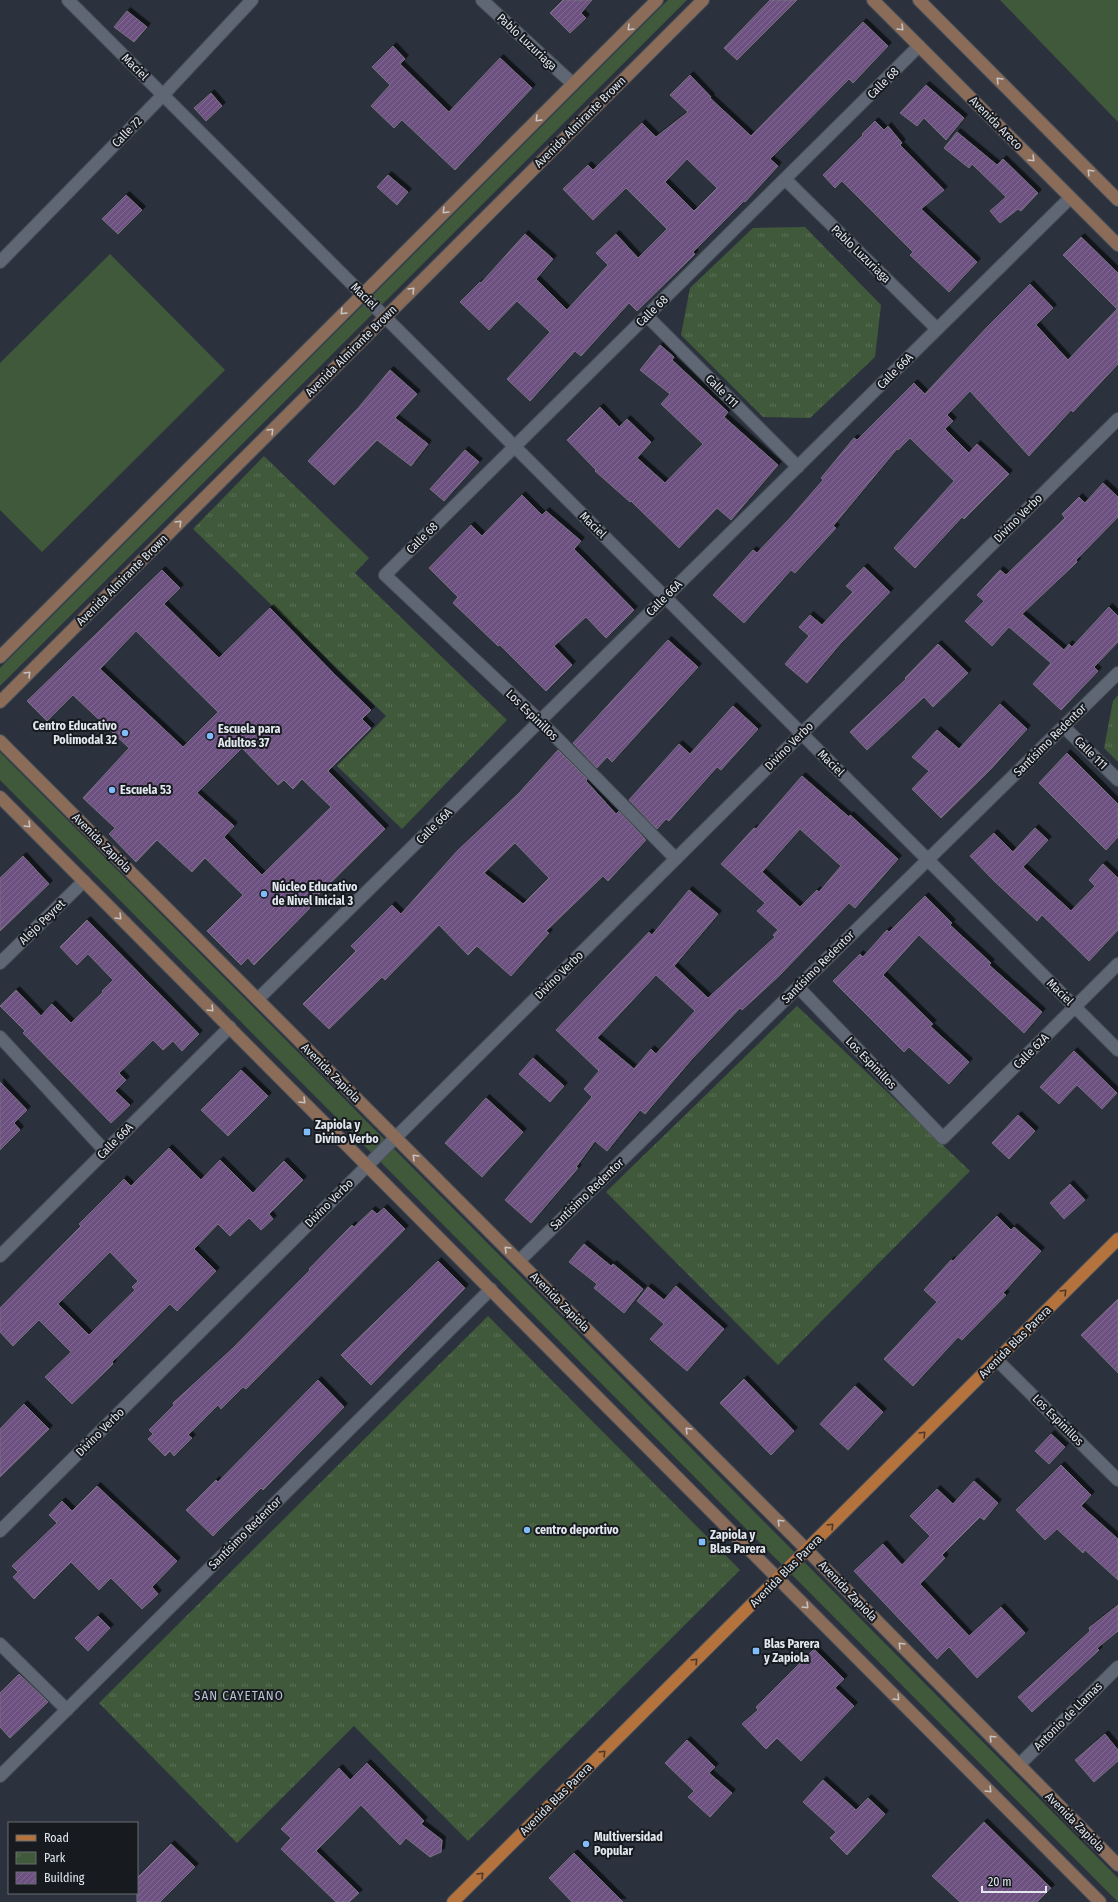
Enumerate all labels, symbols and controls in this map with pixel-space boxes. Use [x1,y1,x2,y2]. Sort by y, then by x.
street label: Pablo Luzuriaga [494,11,560,73]
one-way arrow [627,23,635,31]
one-way arrow [896,23,904,31]
street label: Maciel [119,51,151,83]
street label: Calle 68 [864,64,902,102]
street label: Avenida Almirante Brown [532,74,628,170]
one-way arrow [996,77,1004,85]
street label: Avenida Areco [967,94,1025,152]
street label: Calle 72 [109,114,145,150]
one-way arrow [535,115,543,122]
one-way arrow [1027,154,1035,162]
one-way arrow [1088,169,1095,177]
one-way arrow [442,206,450,214]
street label: Pablo Luzuriaga [829,222,894,286]
street label: Maciel [348,280,380,312]
one-way arrow [407,287,415,294]
street label: Calle 68 [633,293,671,329]
street label: Avenida Almirante Brown [303,303,399,399]
one-way arrow [340,308,348,315]
street label: Calle 66A [874,350,916,392]
street label: Calle 111 [703,372,741,410]
one-way arrow [266,428,274,436]
street label: Divino Verbo [991,491,1045,545]
street label: Maciel [577,509,609,541]
street label: Calle 68 [403,519,441,557]
one-way arrow [174,520,182,528]
street label: Avenida Almirante Brown [74,532,170,628]
street label: Calle 66A [643,577,685,619]
one-way arrow [23,671,31,679]
street label: Los Espinillos [503,687,561,743]
street label: Santísimo Redentor [1011,700,1090,779]
place label: Centro Educativo Polimodal 32 [33,719,118,747]
street label: Divino Verbo [762,719,816,773]
place label: Escuela para Adultos 37 [217,722,280,750]
marker: Centro Educativo Polimodal 32 [120,728,130,738]
marker: Escuela para Adultos 37 [205,731,215,741]
street label: Calle 111 [1072,734,1110,772]
street label: Maciel [815,747,847,779]
place label: Escuela 53 [120,783,172,797]
marker: Escuela 53 [107,785,117,795]
street label: Calle 66A [413,805,455,847]
street label: Avenida Zapiola [69,810,135,876]
one-way arrow [23,820,30,828]
place label: Núcleo Educativo de Nivel Inicial 3 [272,880,358,908]
marker: Núcleo Educativo de Nivel Inicial 3 [259,889,269,899]
street label: Alejo Peyret [16,897,68,947]
one-way arrow [114,912,122,920]
street label: Santísimo Redentor [779,927,858,1006]
street label: Divino Verbo [532,948,586,1002]
street label: Maciel [1044,976,1076,1008]
one-way arrow [206,1004,214,1012]
street label: Calle 62A [1010,1030,1052,1072]
street label: Los Espinillos [843,1034,899,1092]
street label: Avenida Zapiola [298,1040,364,1106]
one-way arrow [298,1096,306,1104]
place label: Zapiola y Divino Verbo [315,1118,379,1146]
street label: Calle 66A [94,1120,136,1162]
marker: Zapiola y Divino Verbo [302,1127,312,1137]
one-way arrow [412,1154,420,1162]
street label: Santísimo Redentor [547,1155,627,1233]
street label: Divino Verbo [302,1176,356,1230]
one-way arrow [504,1246,512,1254]
street label: Avenida Zapiola [527,1269,593,1335]
one-way arrow [1060,1289,1067,1297]
street label: Avenida Blas Parera [976,1303,1054,1381]
street label: Los Espinillos [1030,1392,1086,1448]
street label: Divino Verbo [73,1405,127,1459]
one-way arrow [685,1427,693,1435]
one-way arrow [918,1431,926,1439]
street label: Santísimo Redentor [206,1493,285,1572]
one-way arrow [777,1519,784,1527]
place label: centro deportivo [535,1523,619,1537]
one-way arrow [826,1523,834,1531]
marker: centro deportivo [522,1525,532,1535]
place label: Zapiola y Blas Parera [710,1528,766,1556]
street label: Avenida Blas Parera [747,1532,825,1610]
marker: Zapiola y Blas Parera [697,1537,707,1547]
street label: Avenida Zapiola [816,1558,880,1624]
one-way arrow [801,1601,809,1609]
place label: Blas Parera y Zapiola [763,1637,820,1665]
one-way arrow [898,1642,906,1650]
marker: Blas Parera y Zapiola [751,1646,761,1656]
one-way arrow [690,1658,698,1666]
street label: Antonio de Llamas [1031,1679,1105,1753]
district label: SAN CAYETANO [194,1688,284,1703]
one-way arrow [893,1693,900,1701]
one-way arrow [989,1735,997,1743]
one-way arrow [598,1750,606,1758]
street label: Avenida Blas Parera [517,1760,595,1838]
one-way arrow [984,1785,992,1793]
street label: Avenida Zapiola [1042,1789,1108,1855]
legend [8,1822,138,1894]
place label: Multiversidad Popular [594,1830,663,1858]
text: Road [44,1831,69,1845]
marker: Multiversidad Popular [581,1839,591,1849]
text: Park [44,1851,66,1865]
scale bar [982,1868,1046,1894]
text: Building [44,1871,85,1885]
one-way arrow [476,1872,484,1879]
text: 20 m [988,1875,1012,1889]

